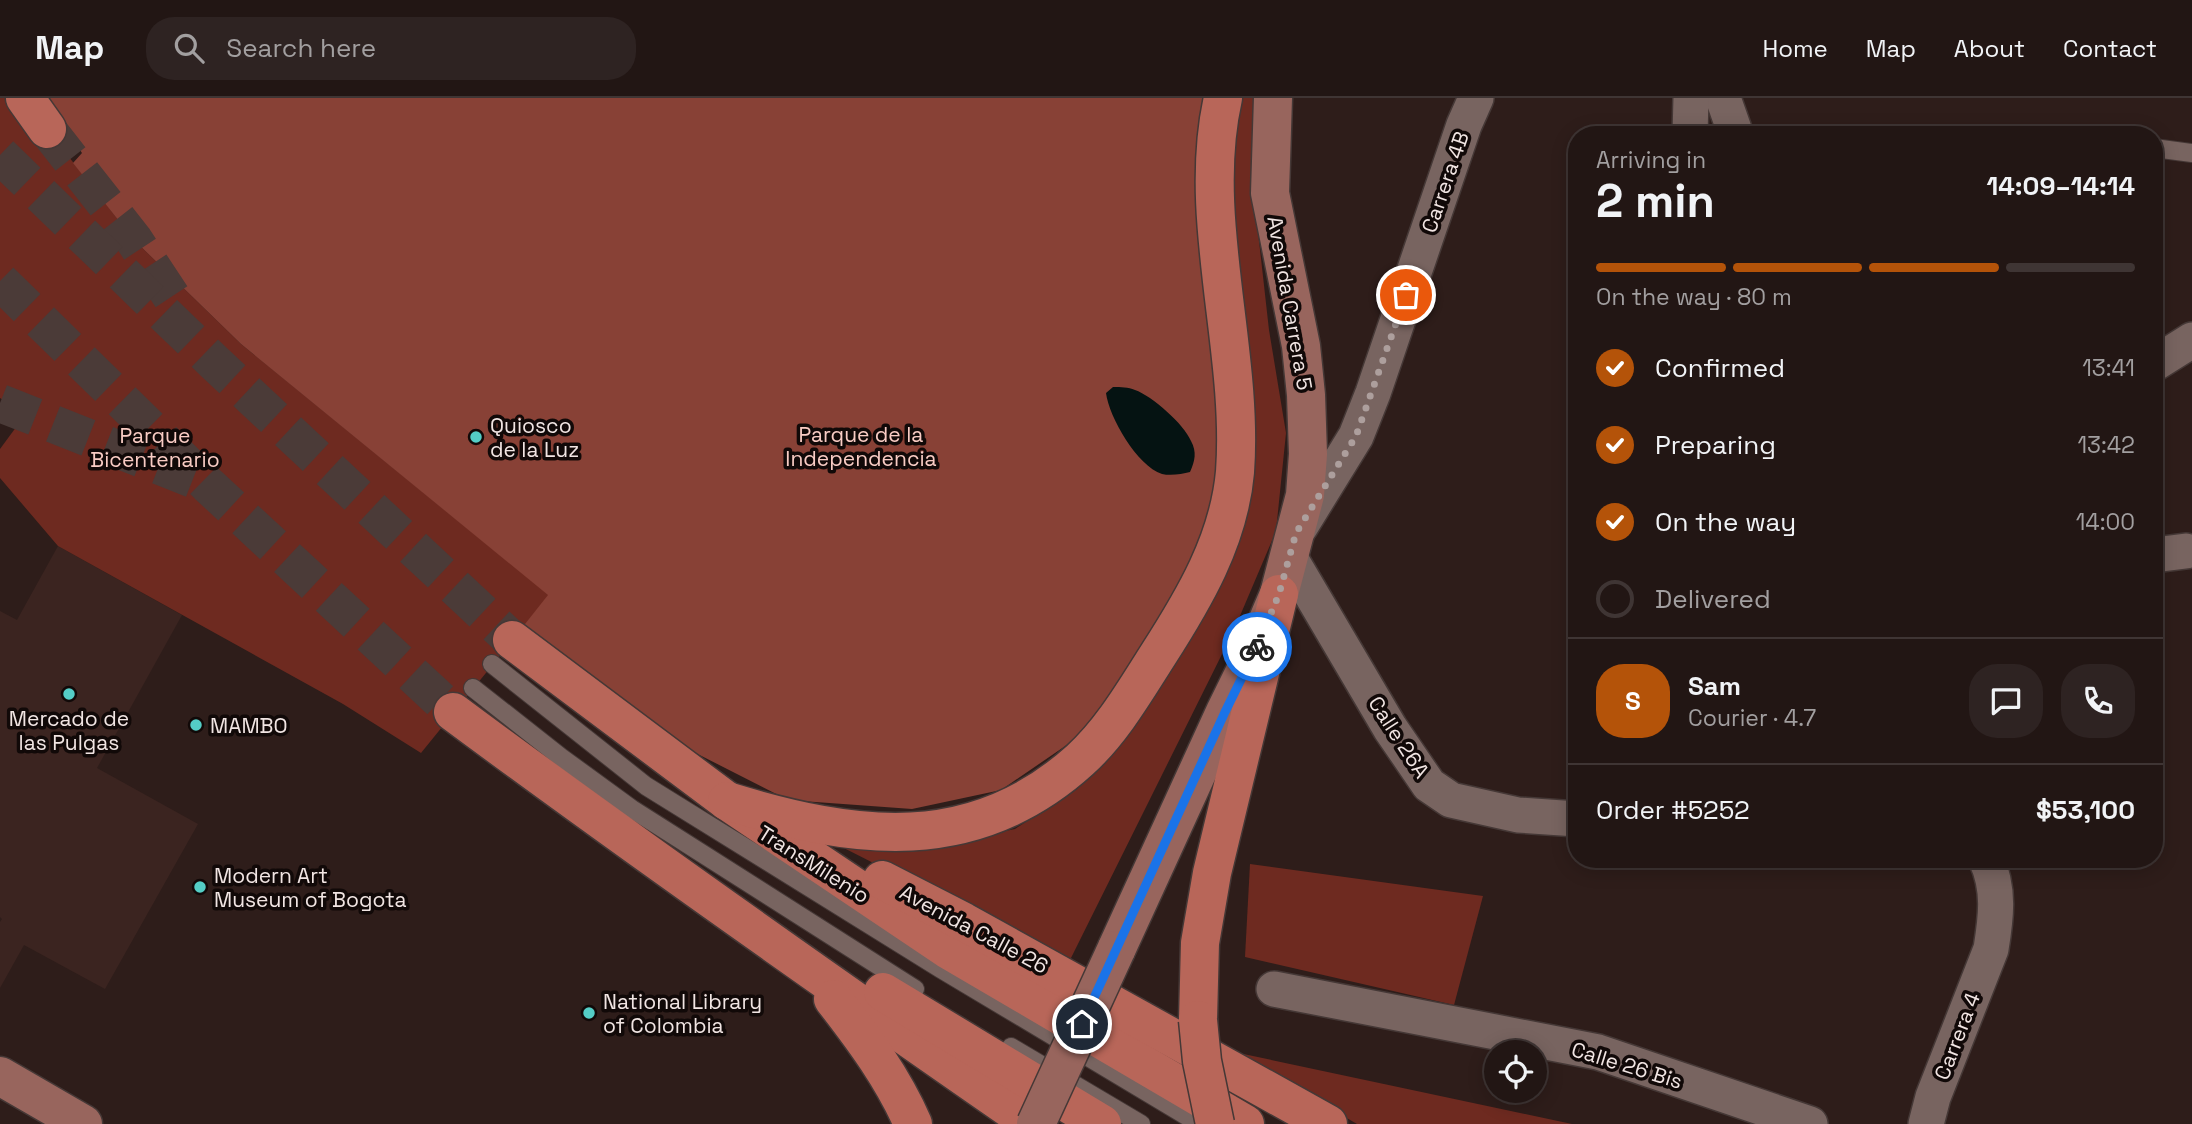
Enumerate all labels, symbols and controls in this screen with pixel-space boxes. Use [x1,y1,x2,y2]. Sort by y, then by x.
search box [146,17,636,80]
text: Map [35,27,104,69]
icon: search [170,29,208,67]
text: Search here [226,31,376,65]
text: Home [1762,33,1828,64]
text: Map [1866,33,1916,64]
text: About [1954,33,2025,64]
text: Contact [2063,33,2157,64]
street label: Carrera 4B [1415,128,1475,236]
text: Arriving in [1596,145,1706,175]
text: 14:09–14:14 [1987,169,2135,203]
text: 2 min [1596,172,1715,230]
street label: Avenida Carrera 5 [1261,214,1319,392]
pin [1376,265,1436,325]
icon: bag [1387,276,1425,314]
text: On the way · 80 m [1596,282,1792,312]
icon: check [1596,349,1634,387]
text: Confirmed [1655,351,1785,385]
text: 13:41 [2082,353,2135,383]
place label: Quiosco de la Luz [490,412,579,463]
park label: Parque de la Independencia [785,421,937,472]
park label: Parque Bicentenario [90,422,220,473]
icon: check [1596,426,1634,464]
text: Preparing [1655,428,1776,462]
marker: Quiosco de la Luz [468,429,484,445]
text: 13:42 [2077,430,2135,460]
icon: check [1596,503,1634,541]
text: On the way [1655,505,1796,539]
text: 14:00 [2076,507,2135,537]
text: Delivered [1655,582,1771,616]
courier [1222,612,1292,682]
icon: bike [1238,628,1276,666]
button: chat [1969,664,2043,738]
button: phone [2061,664,2135,738]
text: Sam [1688,669,1741,703]
text: S [1625,684,1641,718]
marker: Mercado de las Pulgas [61,686,77,702]
street label: Calle 26A [1363,691,1435,783]
text: Courier · 4.7 [1688,703,1816,733]
place label: Mercado de las Pulgas [9,705,129,756]
place label: MAMBO [210,712,288,739]
marker: MAMBO [188,717,204,733]
text: Order #5252 [1596,793,1750,827]
text: $53,100 [2036,793,2135,827]
street label: TransMilenio [753,819,875,909]
place label: Modern Art Museum of Bogota [214,862,407,913]
street label: Avenida Calle 26 [895,878,1053,980]
marker: Modern Art Museum of Bogota [192,879,208,895]
place label: National Library of Colombia [603,988,762,1039]
street label: Carrera 4 [1928,988,1986,1084]
pin [1052,994,1112,1054]
marker: National Library of Colombia [581,1005,597,1021]
icon: home [1063,1005,1101,1043]
street label: Calle 26 Bis [1568,1035,1686,1095]
map controls [1484,1040,1547,1103]
button: locate [1484,1040,1547,1103]

